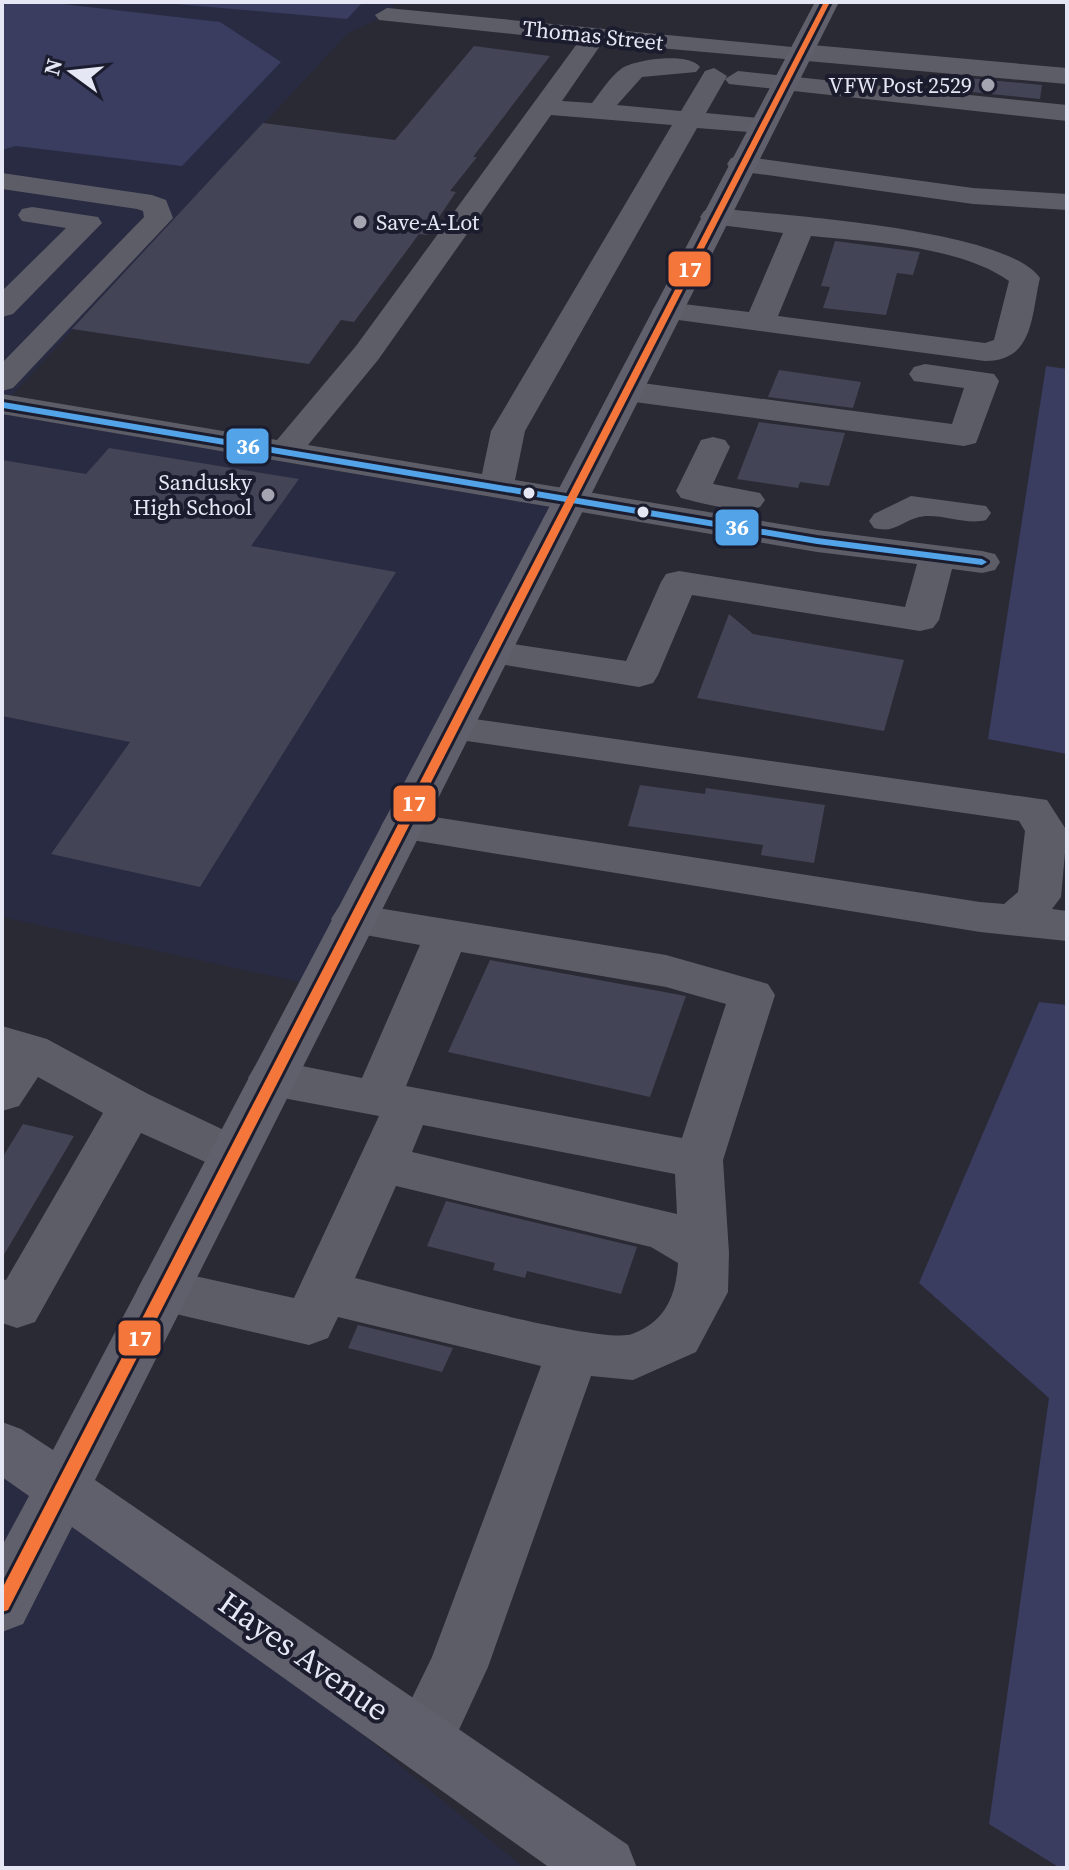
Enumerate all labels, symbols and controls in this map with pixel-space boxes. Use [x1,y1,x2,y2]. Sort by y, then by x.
street label: Thomas Street [521,13,666,57]
north arrow [32,32,112,112]
text: N [36,55,69,78]
place label: VFW Post 2529 [829,70,972,100]
marker: VFW Post 2529 [979,76,997,94]
place label: Save-A-Lot [376,207,480,237]
marker: Save-A-Lot [351,213,369,231]
line badge: 17 [667,250,712,288]
text: 17 [678,254,702,284]
line badge: 36 [225,427,270,465]
text: 36 [236,431,260,461]
place label: Sandusky High School [133,467,253,522]
unlabelled marker [521,485,537,501]
marker: Sandusky High School [259,486,277,504]
unlabelled marker [635,504,651,520]
line badge: 36 [714,508,760,547]
text: 36 [725,512,749,542]
line badge: 17 [392,784,437,823]
text: 17 [402,788,426,818]
line badge: 17 [117,1319,162,1357]
text: 17 [128,1323,152,1353]
street label: Hayes Avenue [210,1581,398,1731]

